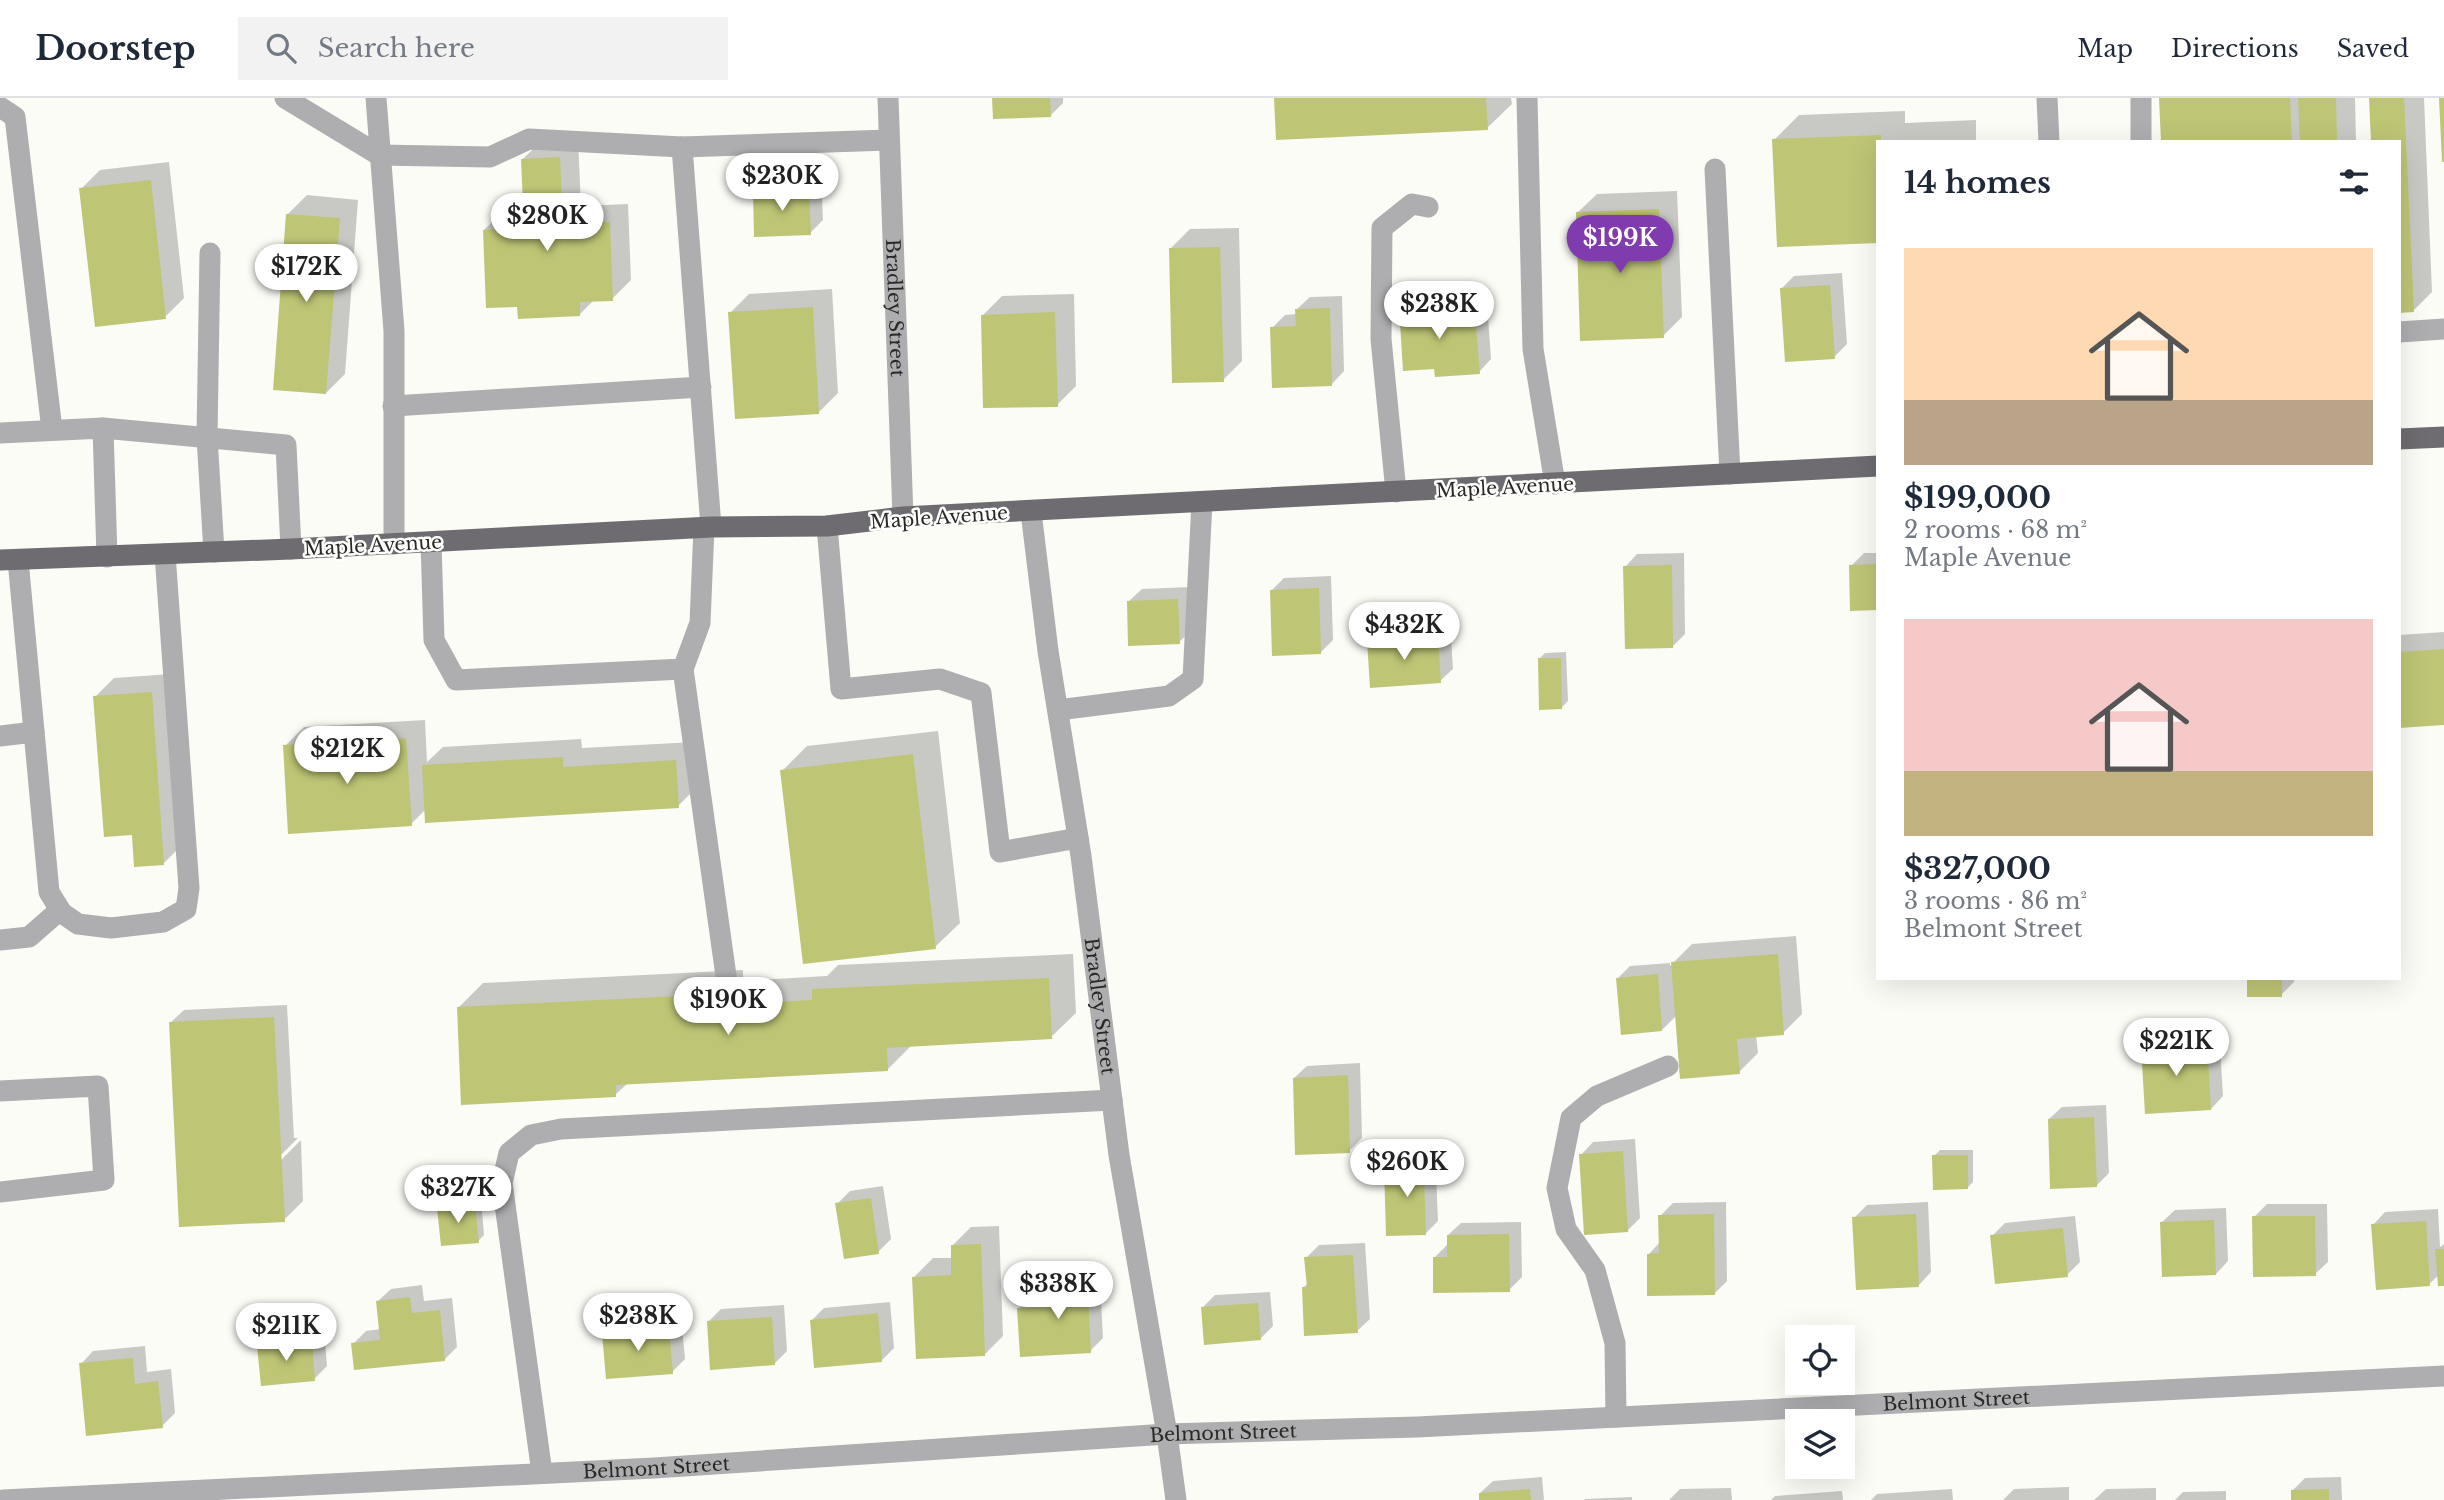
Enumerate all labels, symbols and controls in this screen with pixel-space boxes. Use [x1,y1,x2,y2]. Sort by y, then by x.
search box [238,17,728,80]
text: Doorstep [35,28,196,69]
icon: search [262,29,300,67]
text: Search here [318,32,475,64]
text: Map [2077,34,2133,63]
text: Directions [2171,34,2299,63]
text: Saved [2337,34,2409,63]
pin: $230K [733,153,831,213]
text: $230K [742,162,822,190]
icon: filters [2335,163,2373,201]
text: 14 homes [1904,164,2051,201]
pin: $280K [498,194,596,253]
text: $280K [507,202,587,230]
pin: $199K [1571,216,1669,275]
text: $199K [1583,224,1657,252]
street label: Bradley Street [881,238,909,378]
pin: $172K [257,244,355,304]
text: $172K [271,253,341,281]
pin: $238K [1390,282,1488,341]
text: $238K [1400,290,1478,318]
icon: home [2076,293,2202,419]
street label: Maple Avenue [1435,472,1575,503]
text: $199,000 [1904,479,2051,516]
street label: Maple Avenue [869,501,1009,534]
text: 2 rooms · 68 m² [1904,516,2087,544]
street label: Maple Avenue [303,530,443,561]
text: Maple Avenue [1904,544,2071,572]
pin: $432K [1355,602,1453,662]
text: $432K [1365,611,1443,639]
icon: home [2076,664,2202,790]
pin: $212K [298,726,396,786]
text: $212K [310,735,384,763]
text: $327,000 [1904,850,2051,887]
text: 3 rooms · 86 m² [1904,887,2087,915]
text: Belmont Street [1904,915,2082,943]
street label: Bradley Street [1079,936,1120,1077]
pin: $190K [679,978,777,1037]
text: $190K [690,986,766,1014]
pin: $221K [2127,1018,2225,1078]
text: $221K [2139,1027,2213,1055]
pin: $260K [1358,1140,1456,1199]
text: $260K [1366,1148,1448,1176]
pin: $327K [409,1166,507,1225]
text: $327K [420,1174,496,1202]
pin: $338K [1009,1262,1107,1321]
text: $338K [1019,1270,1097,1298]
pin: $238K [589,1294,687,1353]
text: $238K [599,1302,677,1330]
pin: $211K [237,1304,335,1363]
text: $211K [252,1312,320,1340]
map controls [1785,1325,1855,1479]
button: locate [1785,1325,1855,1395]
street label: Belmont Street [1882,1386,2031,1416]
button: layers [1785,1409,1855,1479]
street label: Belmont Street [1149,1419,1298,1447]
street label: Belmont Street [582,1452,731,1483]

